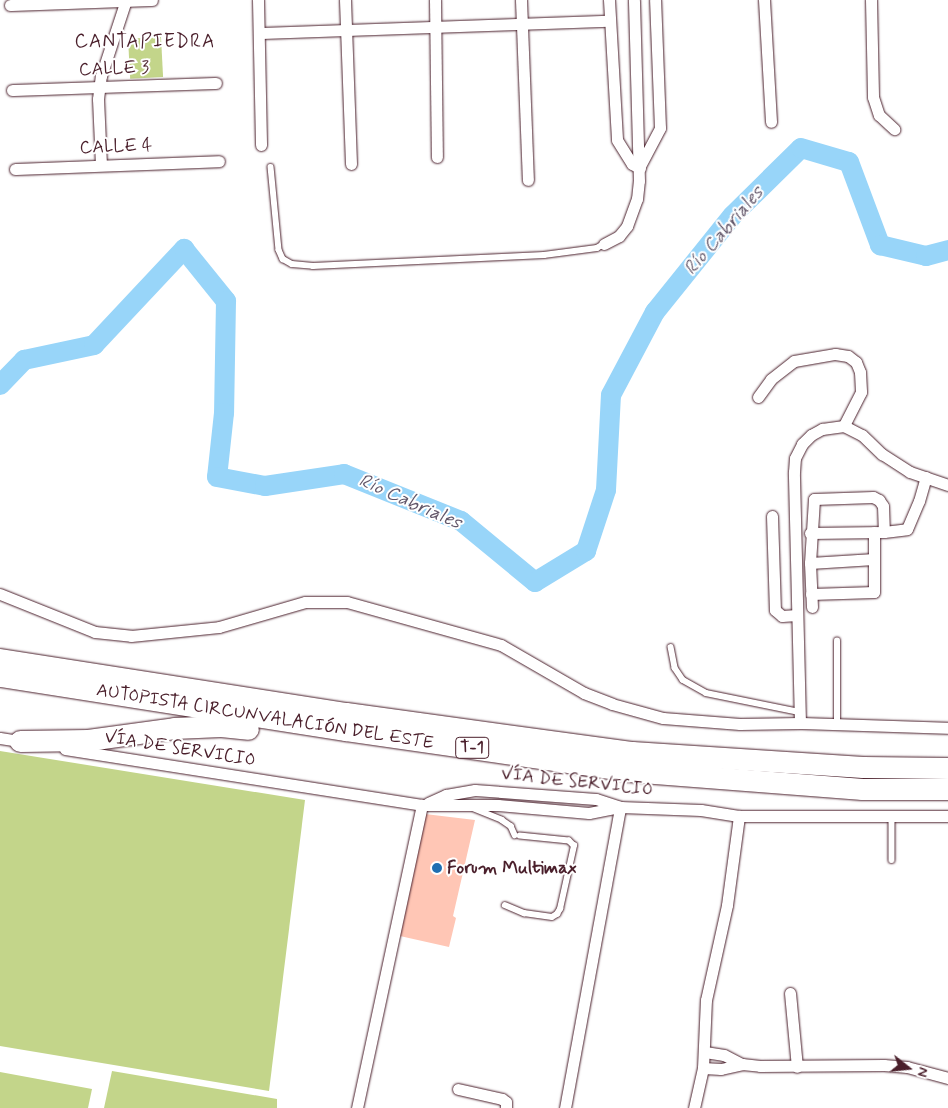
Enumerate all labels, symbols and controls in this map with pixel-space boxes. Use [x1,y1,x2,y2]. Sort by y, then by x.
district label: CANTAPIEDRA [74,31,216,53]
street label: CALLE 3 [78,57,150,81]
street label: CALLE 4 [79,135,153,159]
water label: Río Cabriales [679,182,769,280]
water label: Río Cabriales [355,469,465,535]
street label: AUTOPISTA CIRCUNVALACIÓN DEL ESTE [94,680,436,754]
street label: VÍA DE SERVICIO [104,727,256,771]
road number: T-1 [454,734,490,761]
street label: VÍA DE SERVICIO [501,763,653,801]
place label: Forum Multimax [447,857,575,879]
marker: Forum Multimax [431,862,443,874]
north arrow [883,1043,933,1093]
text: N [912,1065,932,1079]

